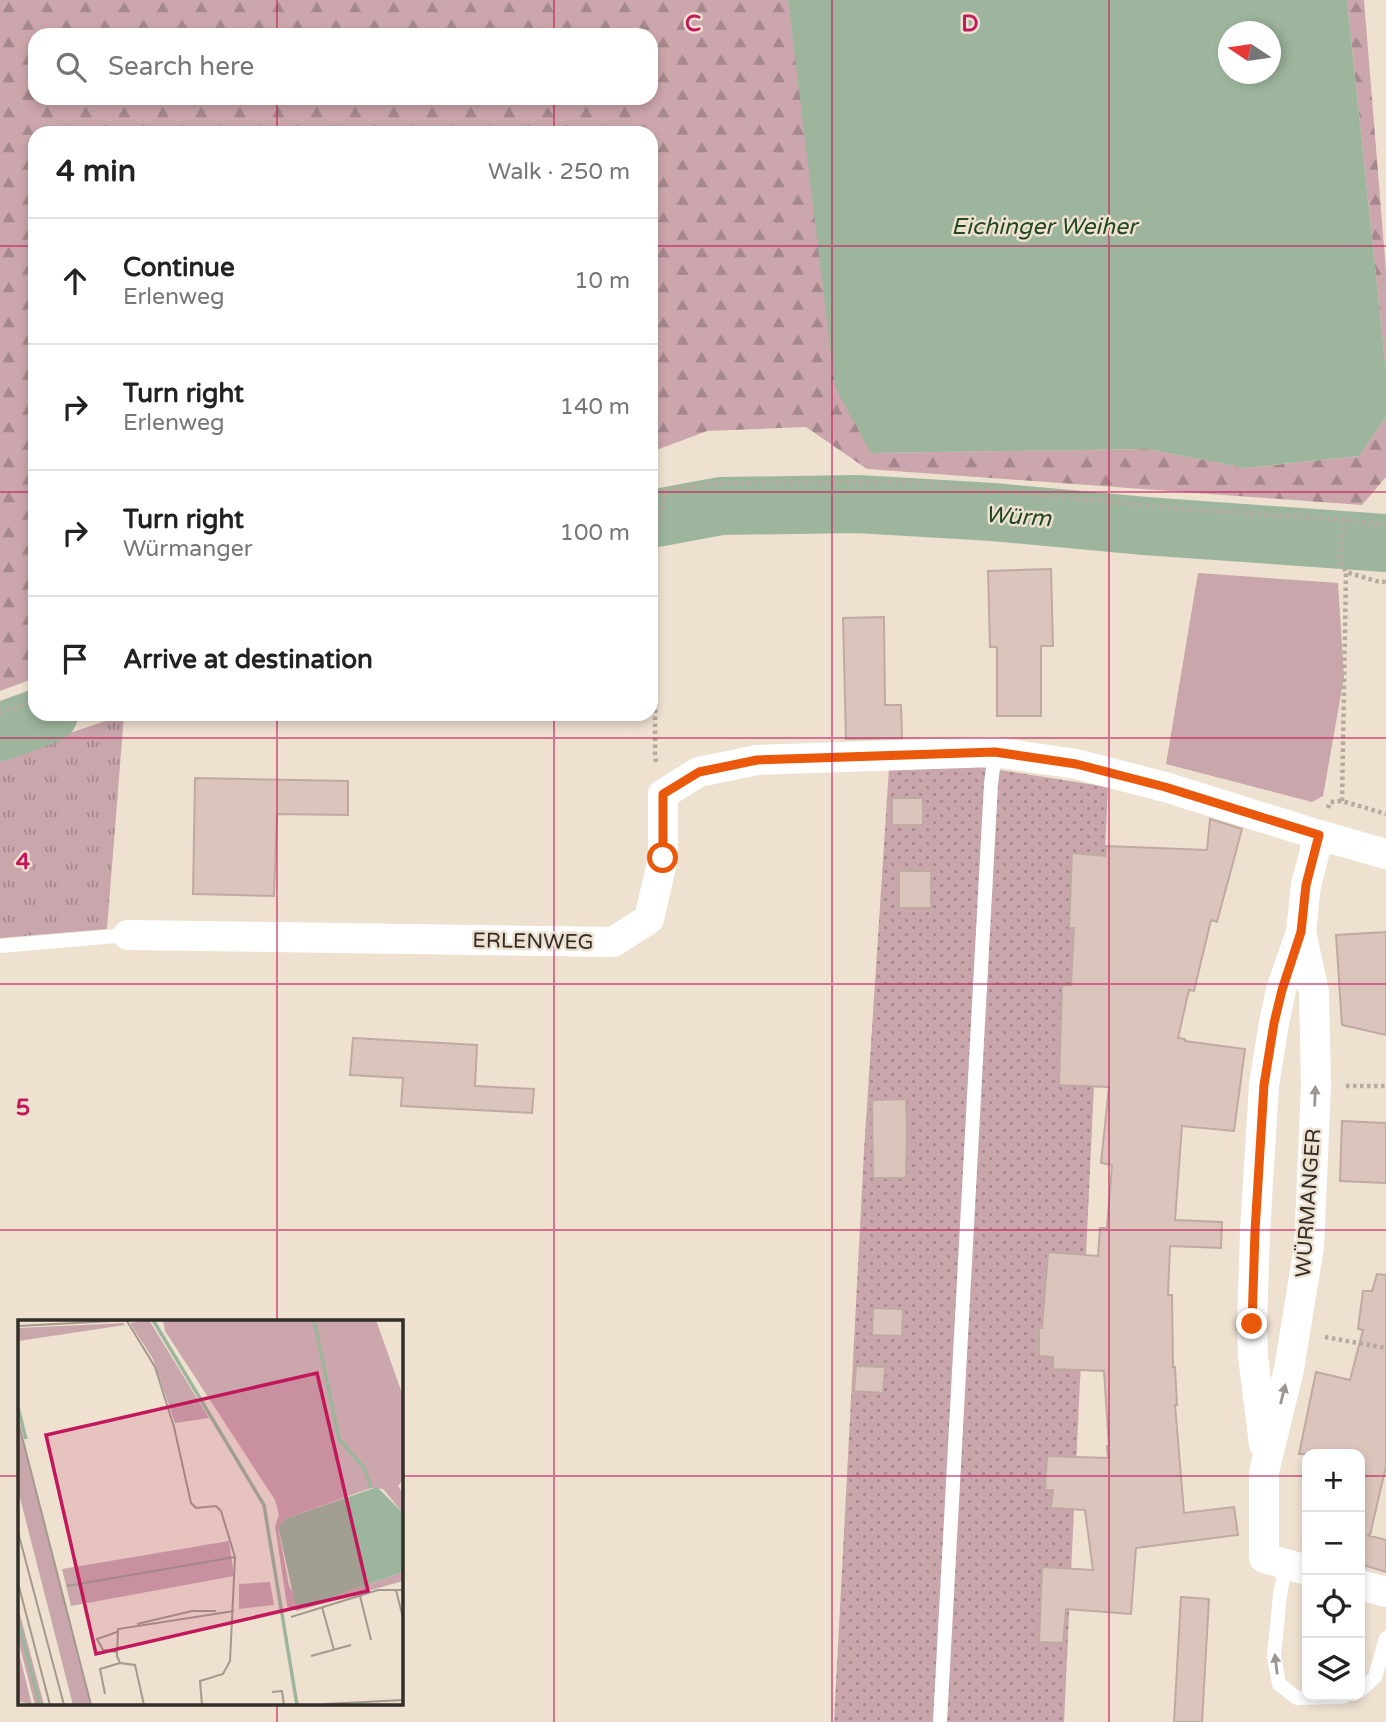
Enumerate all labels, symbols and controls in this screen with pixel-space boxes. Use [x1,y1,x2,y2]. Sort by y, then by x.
text: C [685,10,701,38]
text: D [961,10,979,38]
north arrow [1218,21,1281,84]
search box [28,28,658,105]
icon: search [52,48,90,86]
text: Search here [108,51,254,82]
text: 4 min [56,153,136,190]
text: Walk · 250 m [488,158,630,186]
water label: Eichinger Weiher [951,213,1140,241]
text: Continue [123,252,235,283]
icon: ahead [56,262,94,300]
text: 10 m [574,267,630,295]
text: Erlenweg [123,283,224,311]
text: Turn right [123,378,244,409]
icon: right [56,388,94,426]
text: 140 m [560,393,630,421]
text: Erlenweg [123,409,224,437]
water label: Würm [984,501,1053,533]
text: Turn right [123,504,244,535]
icon: right [56,514,94,552]
text: 100 m [560,519,630,547]
text: Würmanger [123,535,253,563]
icon: arrive [56,640,94,678]
text: Arrive at destination [123,644,373,675]
route start [647,842,678,873]
text: 4 [16,848,31,876]
street label: ERLENWEG [472,928,594,955]
one-way arrow [1310,1085,1321,1107]
text: 5 [16,1094,30,1122]
street label: WÜRMANGER [1291,1128,1326,1278]
route end [1236,1308,1267,1339]
inset map [18,1320,402,1704]
one-way arrow [1278,1383,1289,1405]
map controls [1302,1449,1365,1701]
button: + [1302,1449,1365,1512]
button: − [1302,1512,1365,1575]
button: locate [1302,1575,1365,1638]
button: layers [1302,1638,1365,1701]
one-way arrow [1270,1652,1281,1674]

